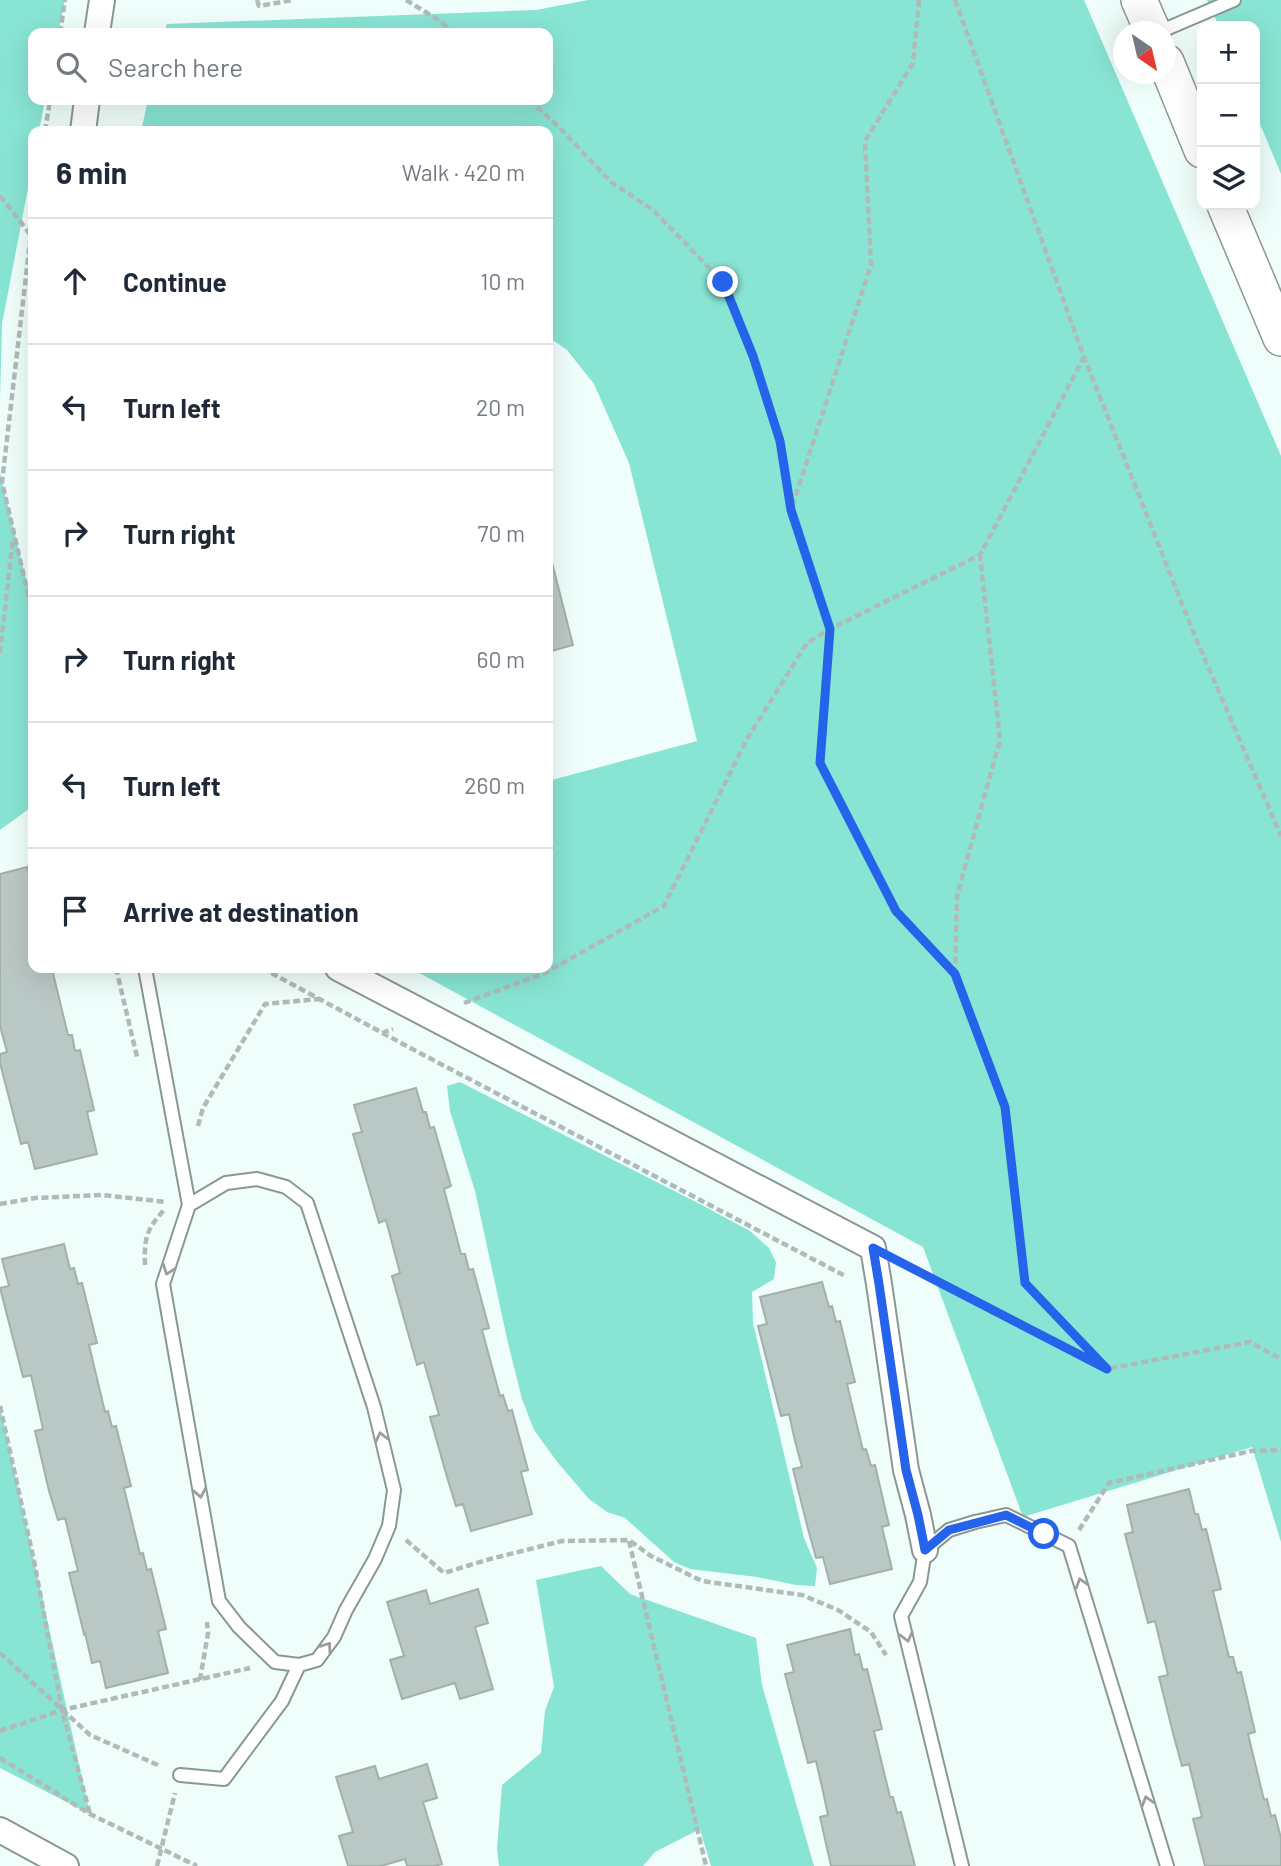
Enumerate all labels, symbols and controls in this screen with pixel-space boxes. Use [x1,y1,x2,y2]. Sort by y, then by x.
north arrow [1113,21,1176,84]
map controls [1197,21,1260,210]
button: + [1197,21,1260,84]
search box [28,28,553,105]
icon: search [52,48,90,86]
text: Search here [108,51,243,82]
button: − [1197,84,1260,147]
button: layers [1197,147,1260,210]
text: 6 min [56,154,127,190]
text: Walk · 420 m [402,158,525,186]
icon: ahead [56,262,94,300]
text: Continue [123,266,227,297]
route end [707,266,738,297]
text: 10 m [480,267,525,295]
icon: left [56,388,94,426]
text: Turn left [123,392,221,423]
text: 20 m [476,393,525,421]
icon: right [56,514,94,552]
text: Turn right [123,518,236,549]
text: 70 m [478,519,525,547]
icon: right [56,640,94,678]
text: Turn right [123,644,236,675]
text: 60 m [477,645,525,673]
icon: left [56,766,94,804]
text: Turn left [123,770,221,801]
text: 260 m [464,771,525,799]
icon: arrive [56,892,94,930]
text: Arrive at destination [123,896,359,927]
one-way arrow [162,1263,176,1275]
one-way arrow [375,1431,389,1443]
one-way arrow [192,1487,207,1499]
route start [1028,1518,1059,1549]
one-way arrow [1074,1578,1089,1590]
one-way arrow [898,1631,913,1643]
one-way arrow [319,1642,331,1655]
one-way arrow [1141,1795,1156,1807]

